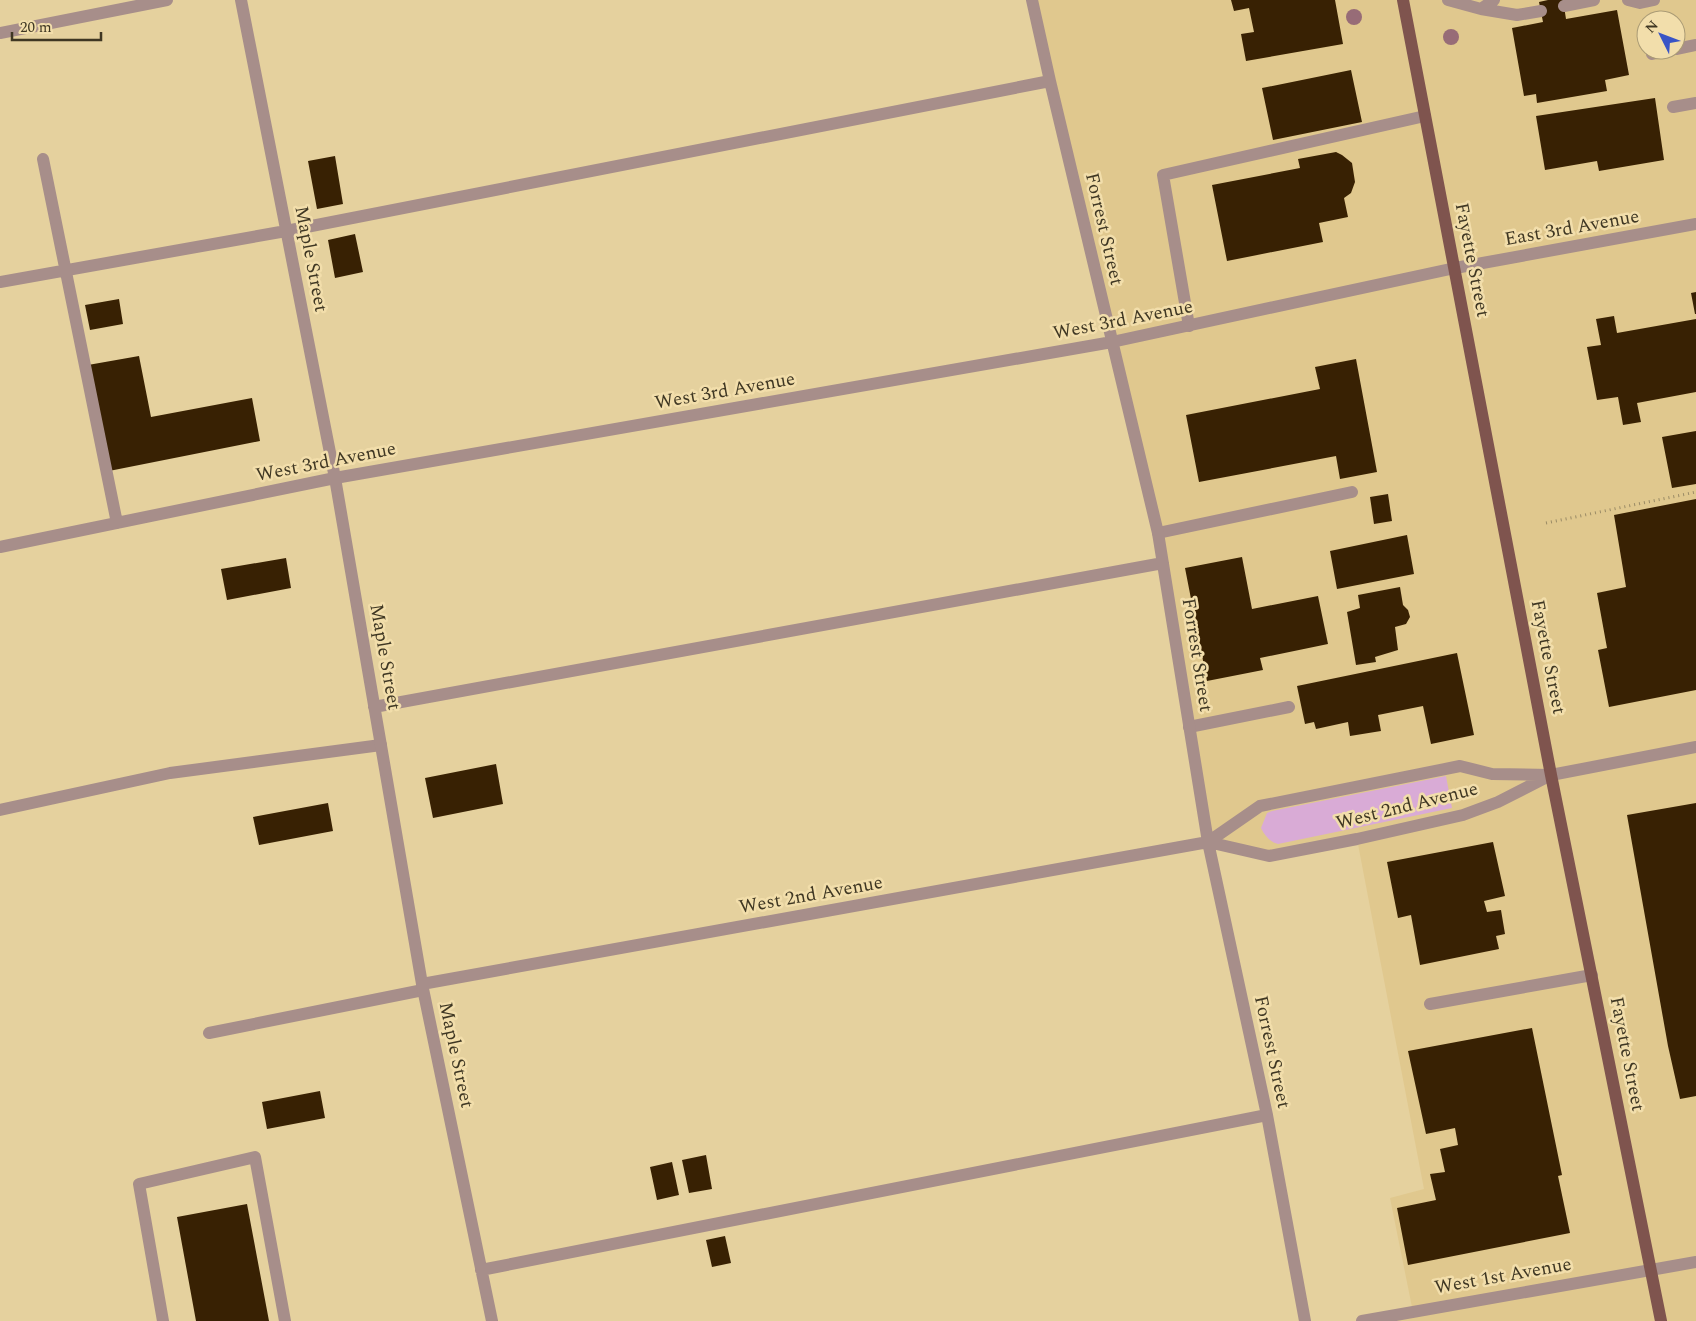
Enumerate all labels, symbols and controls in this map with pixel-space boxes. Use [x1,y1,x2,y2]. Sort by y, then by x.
scale bar [12,10,101,42]
north arrow [1636,10,1686,60]
text: N [1640,15,1663,38]
text: 20 m [20,16,52,39]
street label: Forrest Street [1077,170,1131,289]
street label: Fayette Street [1447,200,1497,320]
street label: East 3rd Avenue [1502,202,1642,254]
street label: Maple Street [286,203,336,315]
street label: West 3rd Avenue [1050,292,1196,348]
street label: West 3rd Avenue [653,364,797,418]
street label: West 3rd Avenue [253,434,399,490]
street label: Forrest Street [1174,596,1220,714]
street label: Fayette Street [1523,597,1573,717]
street label: Maple Street [361,601,409,713]
street label: West 2nd Avenue [1333,774,1481,838]
street label: West 2nd Avenue [737,868,885,922]
street label: Forrest Street [1246,993,1298,1112]
street label: Fayette Street [1602,994,1652,1114]
street label: Maple Street [431,999,481,1111]
street label: West 1st Avenue [1432,1250,1574,1302]

